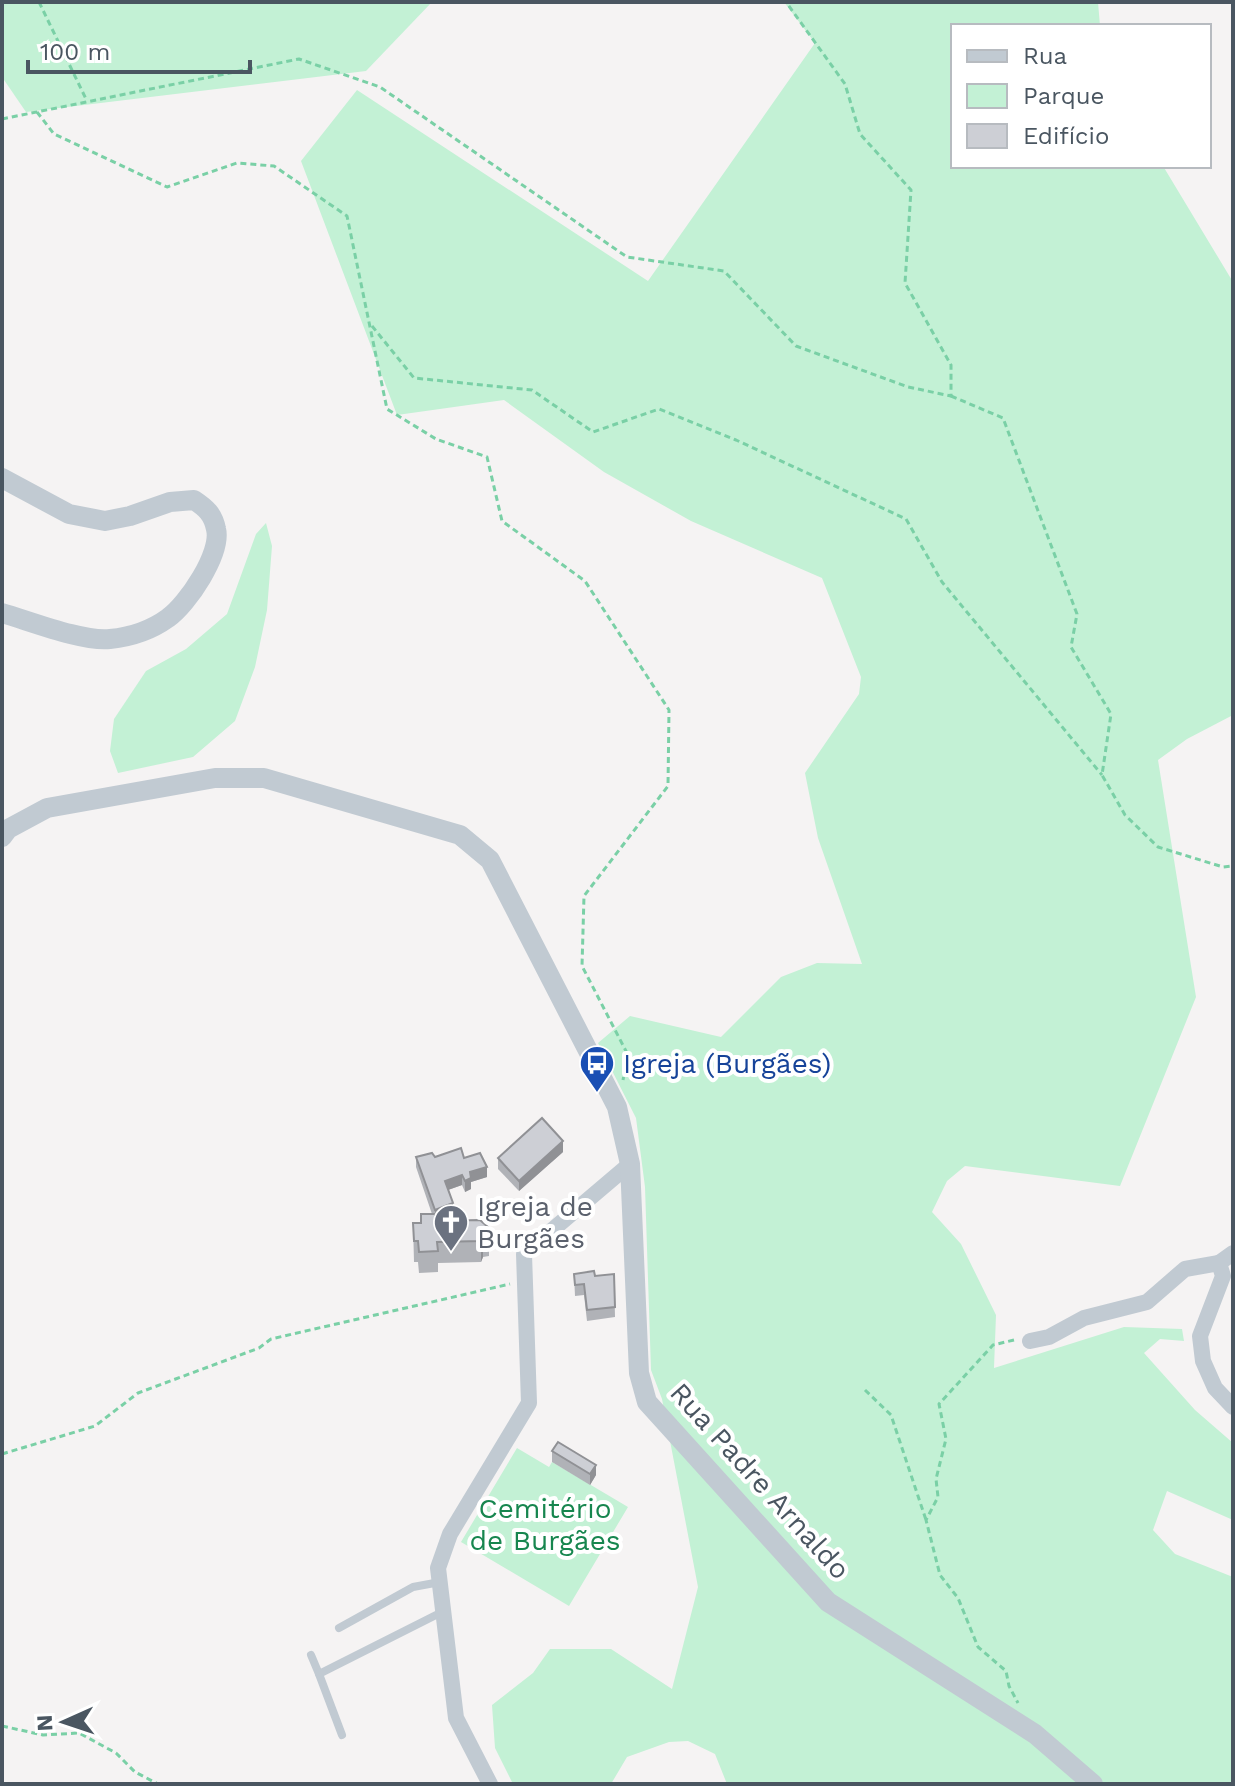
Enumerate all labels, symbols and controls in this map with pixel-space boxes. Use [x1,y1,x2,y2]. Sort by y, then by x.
scale bar [28,24,250,74]
legend [951,24,1211,168]
text: 100 m [40,38,110,66]
text: Rua [1023,42,1067,70]
text: Parque [1023,82,1104,110]
text: Edifício [1023,122,1109,150]
bus stop icon: Igreja (Burgães) [578,1044,616,1094]
place label: Igreja (Burgães) [623,1047,831,1080]
place label: Igreja de Burgães [477,1190,593,1255]
church icon: Igreja de Burgães [432,1203,470,1253]
street label: Rua Padre Arnaldo [663,1376,857,1586]
park label: Cemitério de Burgães [469,1492,621,1557]
north arrow [24,1682,104,1762]
text: N [32,1714,57,1732]

